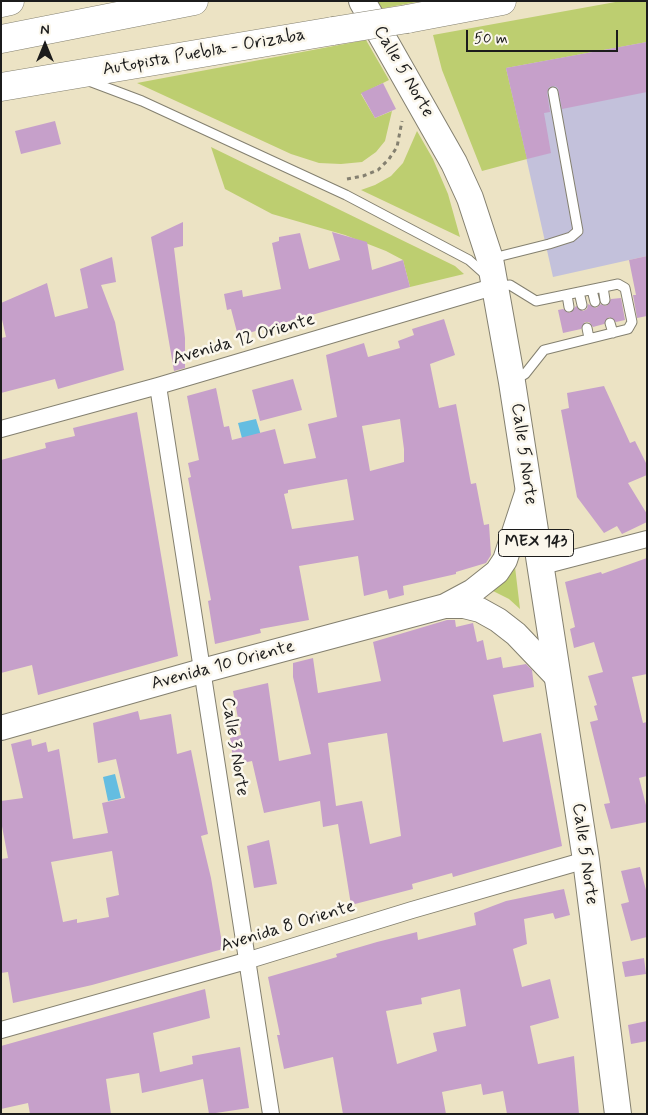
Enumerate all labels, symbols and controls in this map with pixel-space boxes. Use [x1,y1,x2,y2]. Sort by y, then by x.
north arrow [20,20,70,70]
scale bar [468,20,620,52]
text: N [40,21,50,39]
street label: Calle 5 Norte [368,22,438,122]
street label: Autopista Puebla - Orizaba [101,25,307,81]
text: 50 m [474,29,508,49]
street label: Avenida 12 Oriente [170,309,318,371]
street label: Calle 5 Norte [505,402,541,506]
road number: MEX 143 [498,530,574,556]
street label: Avenida 10 Oriente [149,636,297,696]
street label: Calle 3 Norte [216,696,252,798]
street label: Calle 5 Norte [566,802,602,906]
street label: Avenida 8 Oriente [218,896,358,958]

